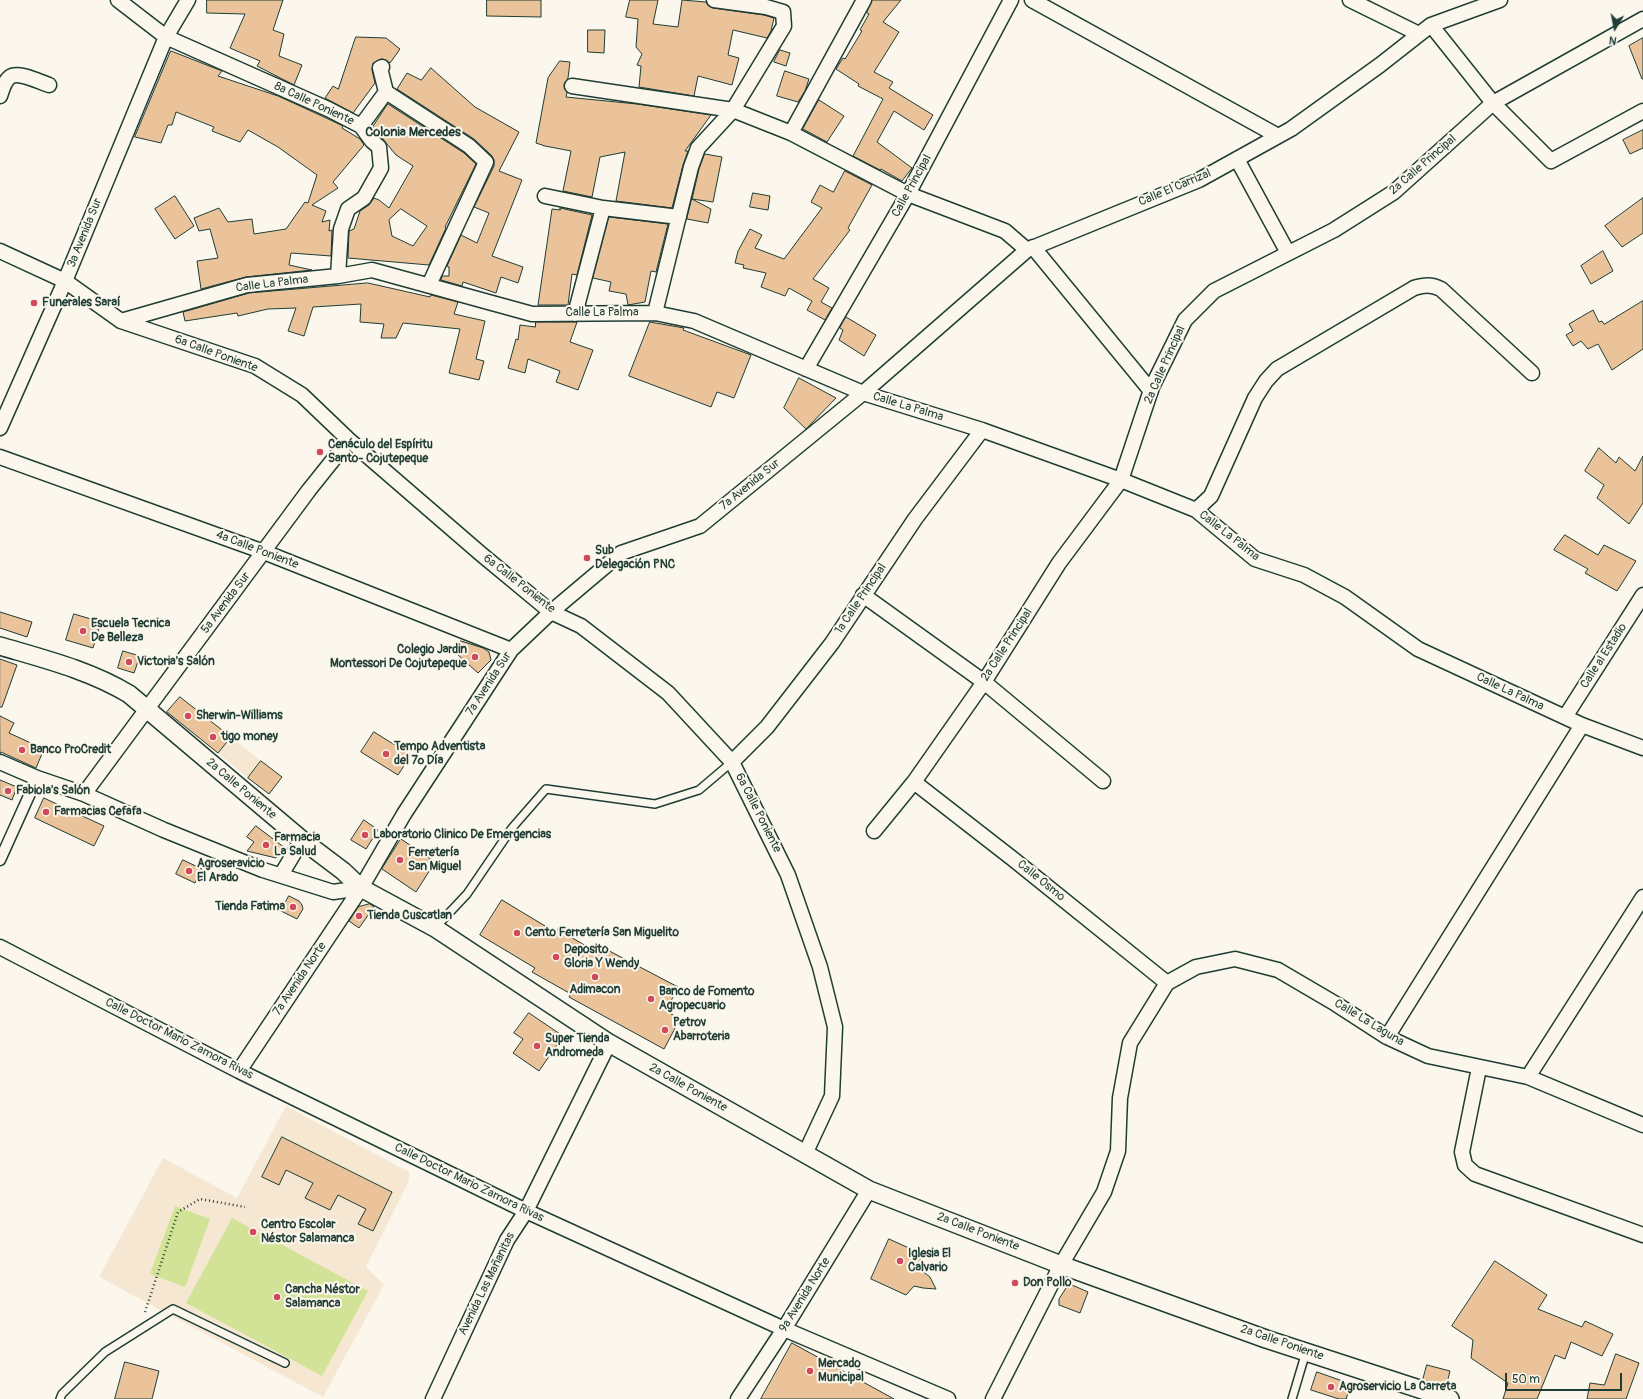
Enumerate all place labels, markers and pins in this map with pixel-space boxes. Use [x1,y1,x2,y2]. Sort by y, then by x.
place label: Funerales Saraí [42,296,120,310]
marker: Funerales Saraí [29,298,39,308]
place label: Cenáculo del Espíritu Santo- Cojutepeque [328,438,433,466]
marker: Cenáculo del Espíritu Santo- Cojutepeque [315,447,325,457]
place label: Sub Delegación PNC [595,544,675,572]
marker: Sub Delegación PNC [582,553,592,563]
place label: Escuela Tecnica De Belleza [91,617,170,645]
marker: Escuela Tecnica De Belleza [78,626,88,636]
place label: Colegio Jardin Montessori De Cojutepeque [330,643,467,671]
marker: Colegio Jardin Montessori De Cojutepeque [470,652,480,662]
place label: Victoria's Salón [137,655,215,669]
marker: Victoria's Salón [124,657,134,667]
place label: Sherwin-Williams [196,709,283,723]
marker: Sherwin-Williams [183,711,193,721]
place label: tigo money [221,730,278,744]
marker: tigo money [208,732,218,742]
place label: Tempo Adventista del 7º Día [394,740,485,768]
place label: Banco ProCredit [30,743,111,757]
marker: Banco ProCredit [17,745,27,755]
marker: Tempo Adventista del 7º Día [381,749,391,759]
place label: Fabiola's Salón [16,784,90,798]
marker: Fabiola's Salón [3,786,13,796]
place label: Farmacias Cefafa [54,805,142,819]
marker: Farmacias Cefafa [41,807,51,817]
place label: Laboratorio Clinico De Emergencias [373,828,551,842]
marker: Laboratorio Clinico De Emergencias [360,830,370,840]
place label: Farmacia La Salud [274,831,320,859]
marker: Farmacia La Salud [261,840,271,850]
place label: Ferretería San Miguel [408,846,461,874]
marker: Ferretería San Miguel [395,855,405,865]
place label: Agroseravicio El Arado [197,857,265,885]
marker: Agroseravicio El Arado [184,866,194,876]
place label: Tienda Fatima [215,900,285,914]
marker: Tienda Fatima [288,902,298,912]
place label: Tienda Cuscatlan [367,909,452,923]
marker: Tienda Cuscatlan [354,911,364,921]
place label: Cento Ferretería San Miguelito [525,926,679,940]
marker: Cento Ferretería San Miguelito [512,928,522,938]
place label: Deposito Gloria Y Wendy [564,943,639,971]
marker: Deposito Gloria Y Wendy [551,952,561,962]
marker: Adimacon [590,972,600,982]
place label: Adimacon [570,983,620,997]
place label: Banco de Fomento Agropecuario [659,985,754,1013]
marker: Banco de Fomento Agropecuario [646,994,656,1004]
place label: Petrov Abarroteria [673,1016,730,1044]
marker: Petrov Abarroteria [660,1025,670,1035]
place label: Super Tienda Andromeda [545,1032,609,1060]
marker: Super Tienda Andromeda [532,1041,542,1051]
place label: Centro Escolar Néstor Salamanca [261,1218,354,1246]
marker: Centro Escolar Néstor Salamanca [248,1227,258,1237]
place label: Iglesia El Calvario [908,1247,951,1275]
marker: Iglesia El Calvario [895,1256,905,1266]
place label: Don Pollo [1023,1276,1071,1290]
marker: Don Pollo [1010,1278,1020,1288]
place label: Cancha Néstor Salamanca [285,1283,360,1311]
marker: Cancha Néstor Salamanca [272,1292,282,1302]
place label: Mercado Municipal [818,1357,864,1385]
marker: Mercado Municipal [805,1366,815,1376]
place label: Agroservicio La Carreta [1339,1380,1456,1394]
marker: Agroservicio La Carreta [1326,1382,1336,1392]

